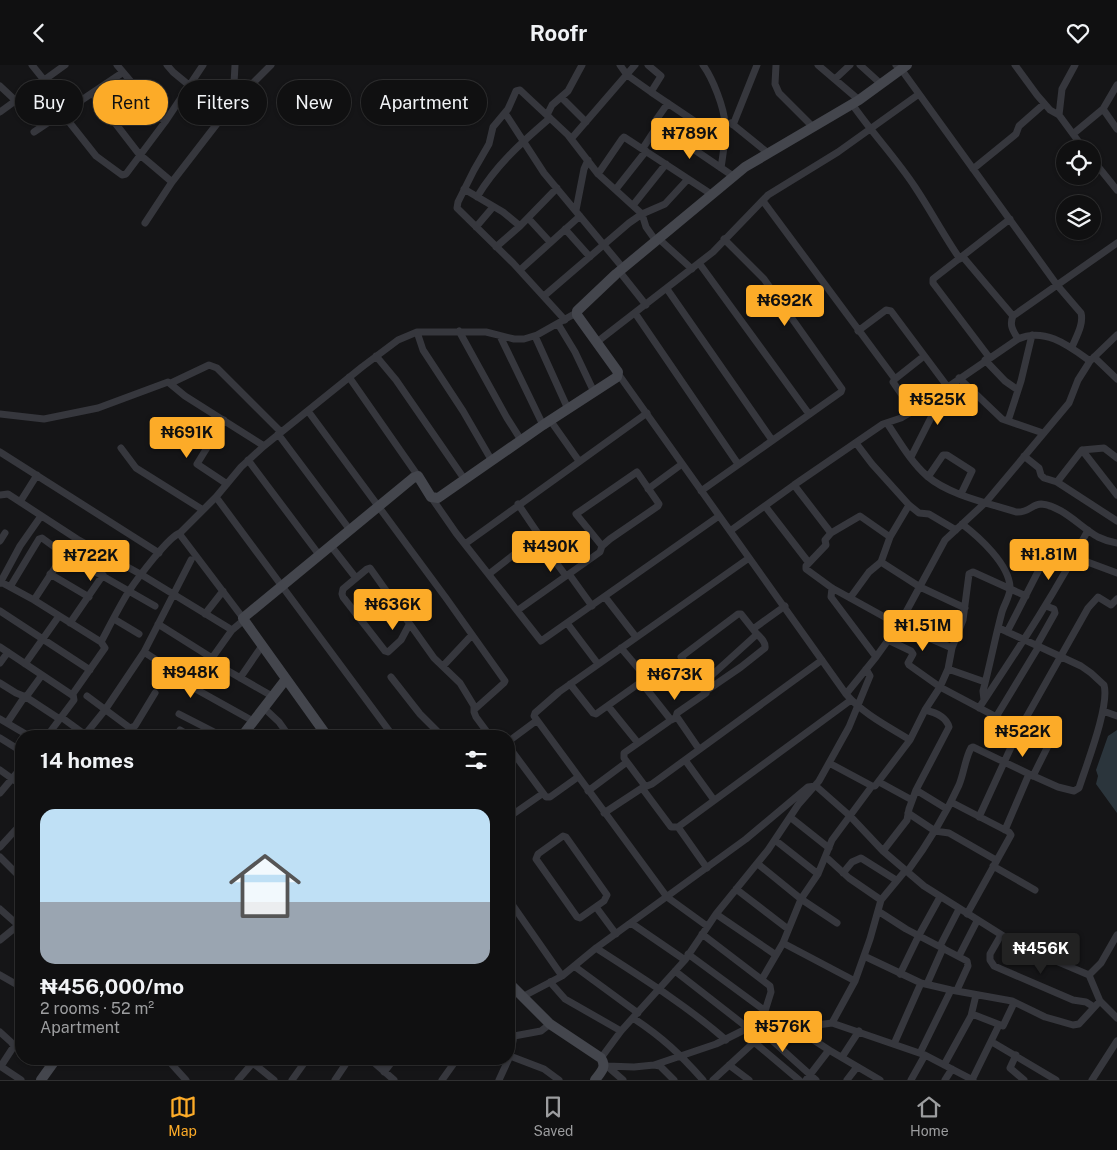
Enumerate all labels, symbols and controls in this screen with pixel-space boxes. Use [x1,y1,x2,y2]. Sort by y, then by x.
icon: back [25,19,53,47]
icon: heart [1064,19,1092,47]
text: Roofr [530,20,587,46]
chip: Buy [15,80,83,125]
chip: Rent [93,80,168,125]
chip: Filters [178,80,267,125]
chip: New [277,80,351,125]
chip: Apartment [361,80,487,125]
pin: ₦789K [655,117,725,160]
text: ₦789K [662,124,718,143]
map controls [1056,140,1101,240]
button: locate [1056,140,1101,185]
button: layers [1056,195,1101,240]
pin: ₦692K [750,285,820,327]
text: ₦692K [757,291,813,310]
pin: ₦525K [903,383,973,426]
text: ₦525K [910,390,966,409]
pin: ₦691K [152,417,222,459]
text: ₦691K [161,423,213,442]
pin: ₦490K [516,531,586,573]
text: ₦490K [523,537,579,556]
pin: ₦722K [56,539,126,582]
pin: ₦1.81M [1008,539,1090,581]
text: ₦1.81M [1021,545,1077,564]
text: ₦722K [63,546,119,565]
pin: ₦636K [358,589,428,631]
text: ₦636K [365,595,421,614]
pin: ₦1.51M [882,609,964,652]
text: ₦1.51M [895,616,951,635]
pin: ₦948K [156,657,226,699]
pin: ₦673K [640,659,710,701]
text: ₦948K [163,663,219,682]
text: ₦673K [647,665,703,684]
pin: ₦522K [988,715,1058,758]
text: ₦522K [995,722,1051,741]
icon: filters [462,746,490,774]
text: 14 homes [40,748,134,773]
icon: home [220,841,310,931]
pin: ₦456K [1006,933,1076,975]
text: ₦456K [1013,939,1069,958]
text: ₦456,000/mo [40,974,184,999]
text: 2 rooms · 52 m² [40,999,154,1018]
pin: ₦576K [748,1011,818,1053]
text: ₦576K [755,1017,811,1036]
text: Apartment [40,1018,120,1037]
tab: Map [168,1093,197,1139]
tab: Saved [533,1093,573,1139]
tab: Home [910,1093,949,1139]

